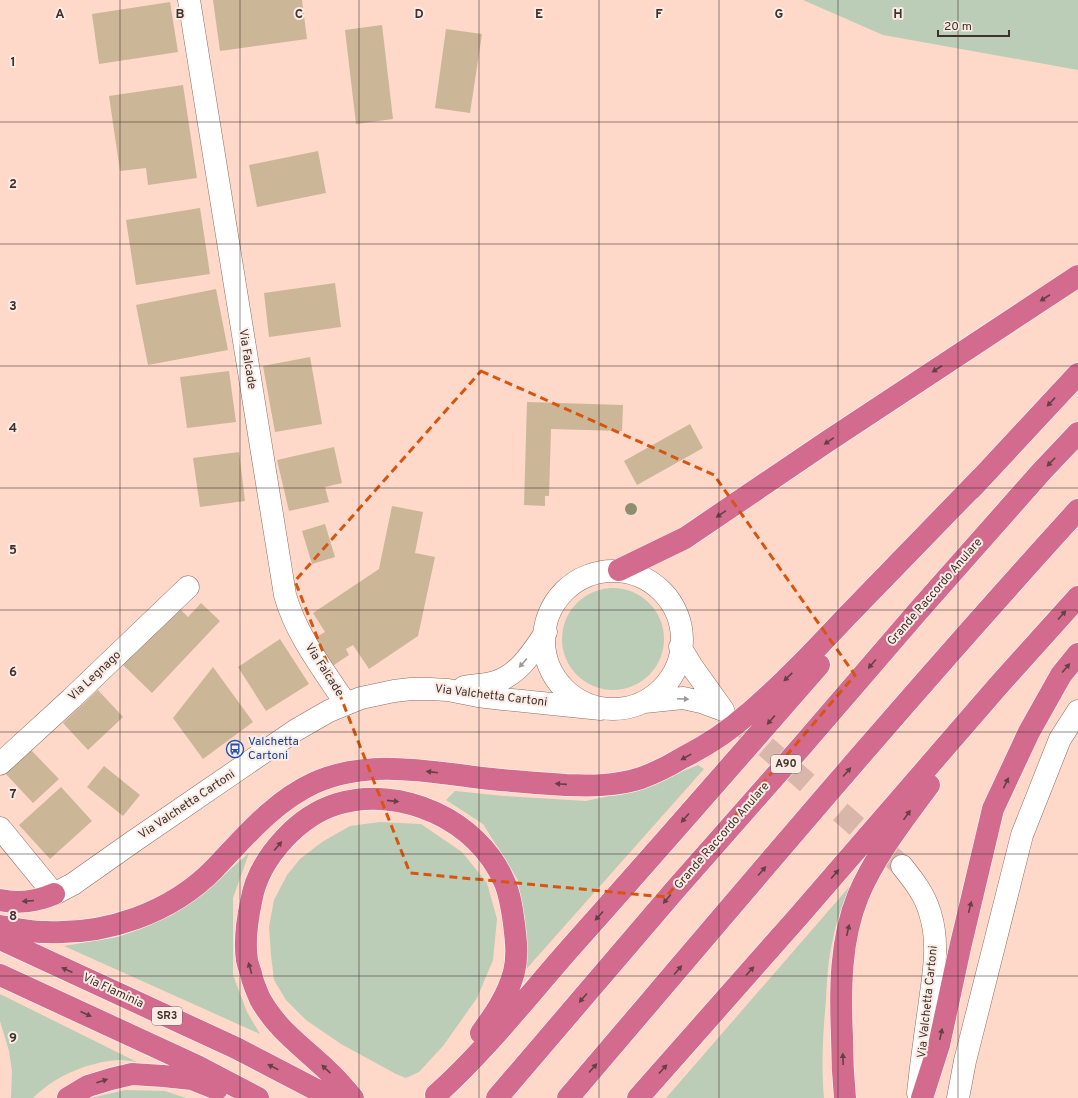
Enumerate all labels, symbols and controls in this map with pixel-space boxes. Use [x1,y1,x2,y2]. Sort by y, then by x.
text: A [55,7,65,23]
text: B [176,7,185,23]
text: C [295,7,303,23]
text: D [414,7,424,23]
text: E [535,7,543,23]
text: F [655,7,663,23]
text: G [775,7,784,23]
text: H [893,7,903,23]
scale bar [938,12,1009,38]
text: 20 m [944,19,972,35]
text: 1 [10,55,16,71]
text: 2 [9,177,17,193]
one-way arrow [1040,294,1051,301]
text: 3 [9,299,17,315]
street label: Via Falcade [234,328,260,390]
one-way arrow [932,365,942,373]
one-way arrow [1047,397,1056,407]
text: 4 [9,421,17,437]
one-way arrow [823,437,834,445]
one-way arrow [1046,457,1056,467]
one-way arrow [716,510,726,518]
street label: Grande Raccordo Anulare [884,535,986,649]
text: 5 [9,543,17,559]
one-way arrow [1057,610,1067,620]
street label: Via Falcade [301,640,347,700]
street label: Via Legnago [65,647,125,705]
one-way arrow [518,658,528,668]
one-way arrow [867,658,876,669]
one-way arrow [1062,663,1071,673]
text: 6 [9,665,17,681]
one-way arrow [783,672,793,682]
street label: Via Valchetta Cartoni [434,681,548,711]
one-way arrow [677,695,689,702]
one-way arrow [767,715,776,726]
place label: Valchetta Cartoni [248,734,299,764]
bus stop icon: Valchetta Cartoni [225,739,245,759]
one-way arrow [680,753,692,760]
road number: A90 [771,755,801,773]
street label: Via Valchetta Cartoni [136,767,238,843]
one-way arrow [842,768,851,777]
one-way arrow [426,769,438,775]
one-way arrow [1003,777,1009,788]
street label: Grande Raccordo Anulare [671,779,773,893]
one-way arrow [555,781,567,788]
text: 7 [10,787,17,803]
one-way arrow [387,798,399,804]
one-way arrow [903,810,911,820]
one-way arrow [681,813,690,823]
one-way arrow [273,841,282,852]
one-way arrow [758,866,767,876]
one-way arrow [831,868,840,879]
one-way arrow [663,894,672,904]
one-way arrow [22,897,34,904]
one-way arrow [967,901,973,913]
text: 8 [9,909,17,925]
one-way arrow [595,910,604,921]
one-way arrow [845,923,851,935]
street label: Via Valchetta Cartoni [914,945,942,1059]
one-way arrow [247,962,253,974]
one-way arrow [673,964,682,975]
one-way arrow [745,966,754,977]
one-way arrow [61,967,73,973]
street label: Via Flaminia [80,970,146,1012]
one-way arrow [578,993,587,1003]
road number: SR3 [152,1007,182,1025]
one-way arrow [81,1012,93,1018]
one-way arrow [938,1028,944,1040]
text: 9 [9,1031,17,1047]
one-way arrow [839,1053,846,1065]
one-way arrow [267,1064,279,1070]
one-way arrow [588,1064,597,1073]
one-way arrow [659,1064,668,1074]
one-way arrow [321,1065,332,1074]
one-way arrow [97,1078,109,1084]

